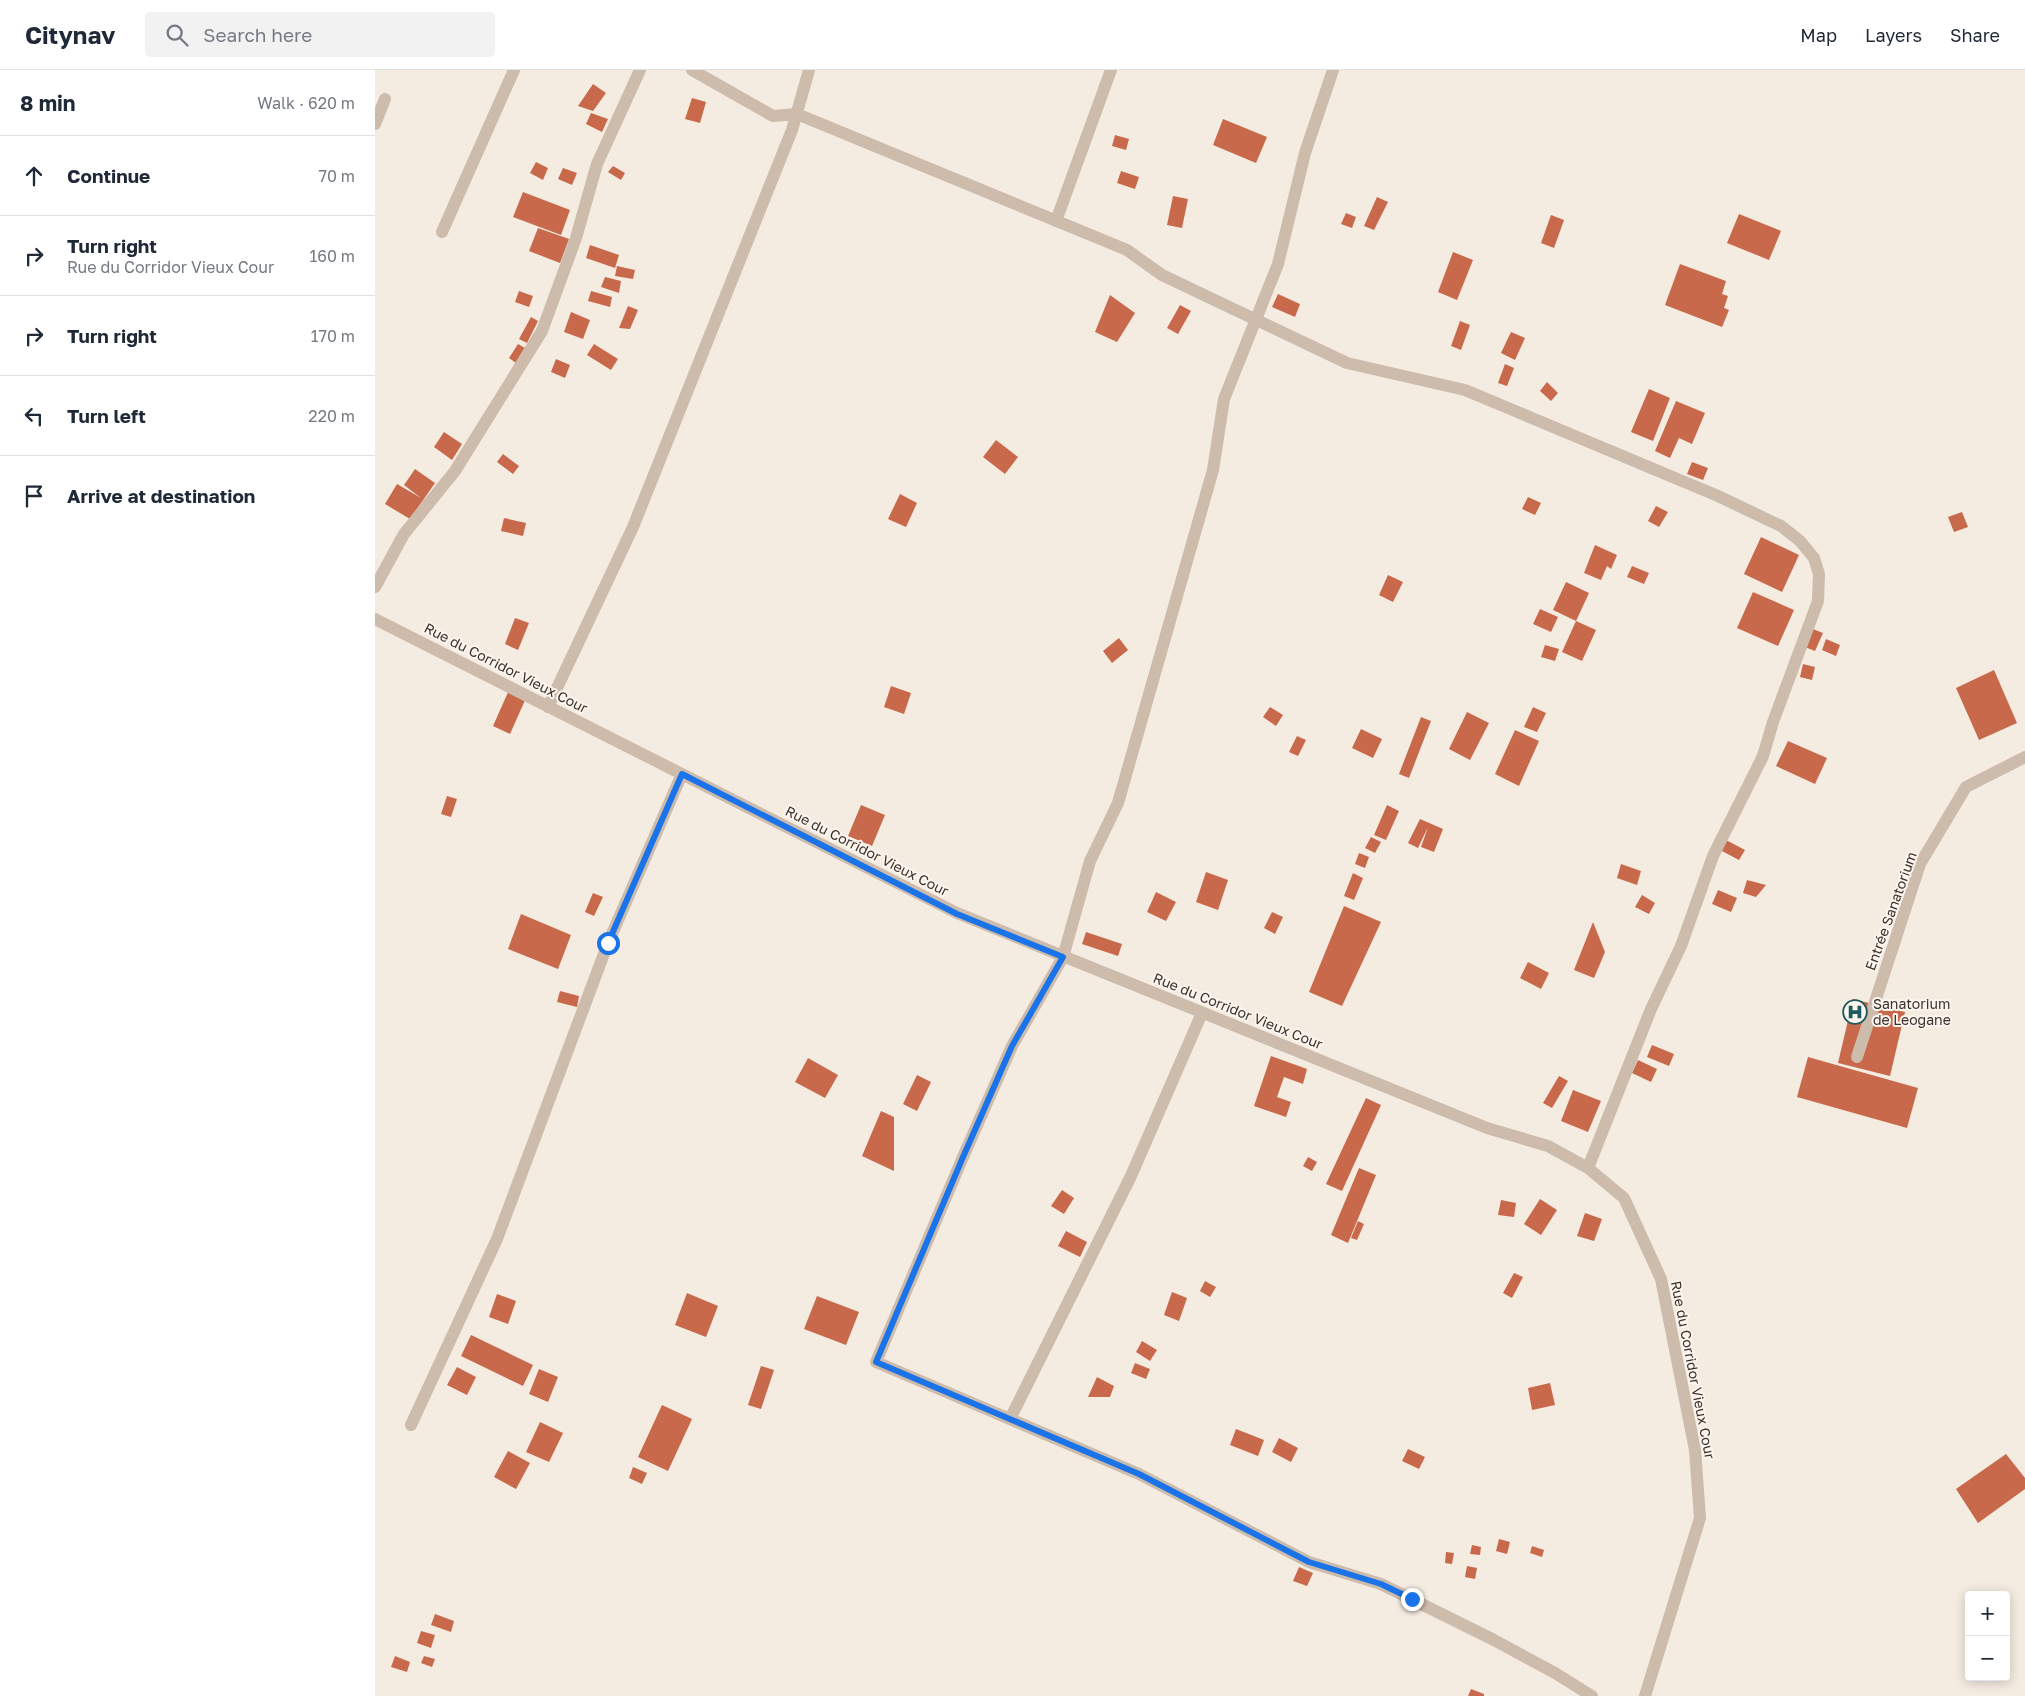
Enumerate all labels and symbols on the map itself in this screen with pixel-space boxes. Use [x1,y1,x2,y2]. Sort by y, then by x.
street label: Rue du Corridor Vieux Cour [422,619,591,717]
street label: Rue du Corridor Vieux Cour [783,802,952,900]
street label: Entrée Sanatorium [1861,849,1920,972]
route start [597,932,620,955]
street label: Rue du Corridor Vieux Cour [1151,969,1326,1053]
place label: Sanatorium de Leogane [1873,995,1951,1028]
hospital icon: Sanatorium de Leogane [1842,999,1868,1025]
street label: Rue du Corridor Vieux Cour [1668,1279,1719,1461]
route end [1401,1588,1424,1611]

